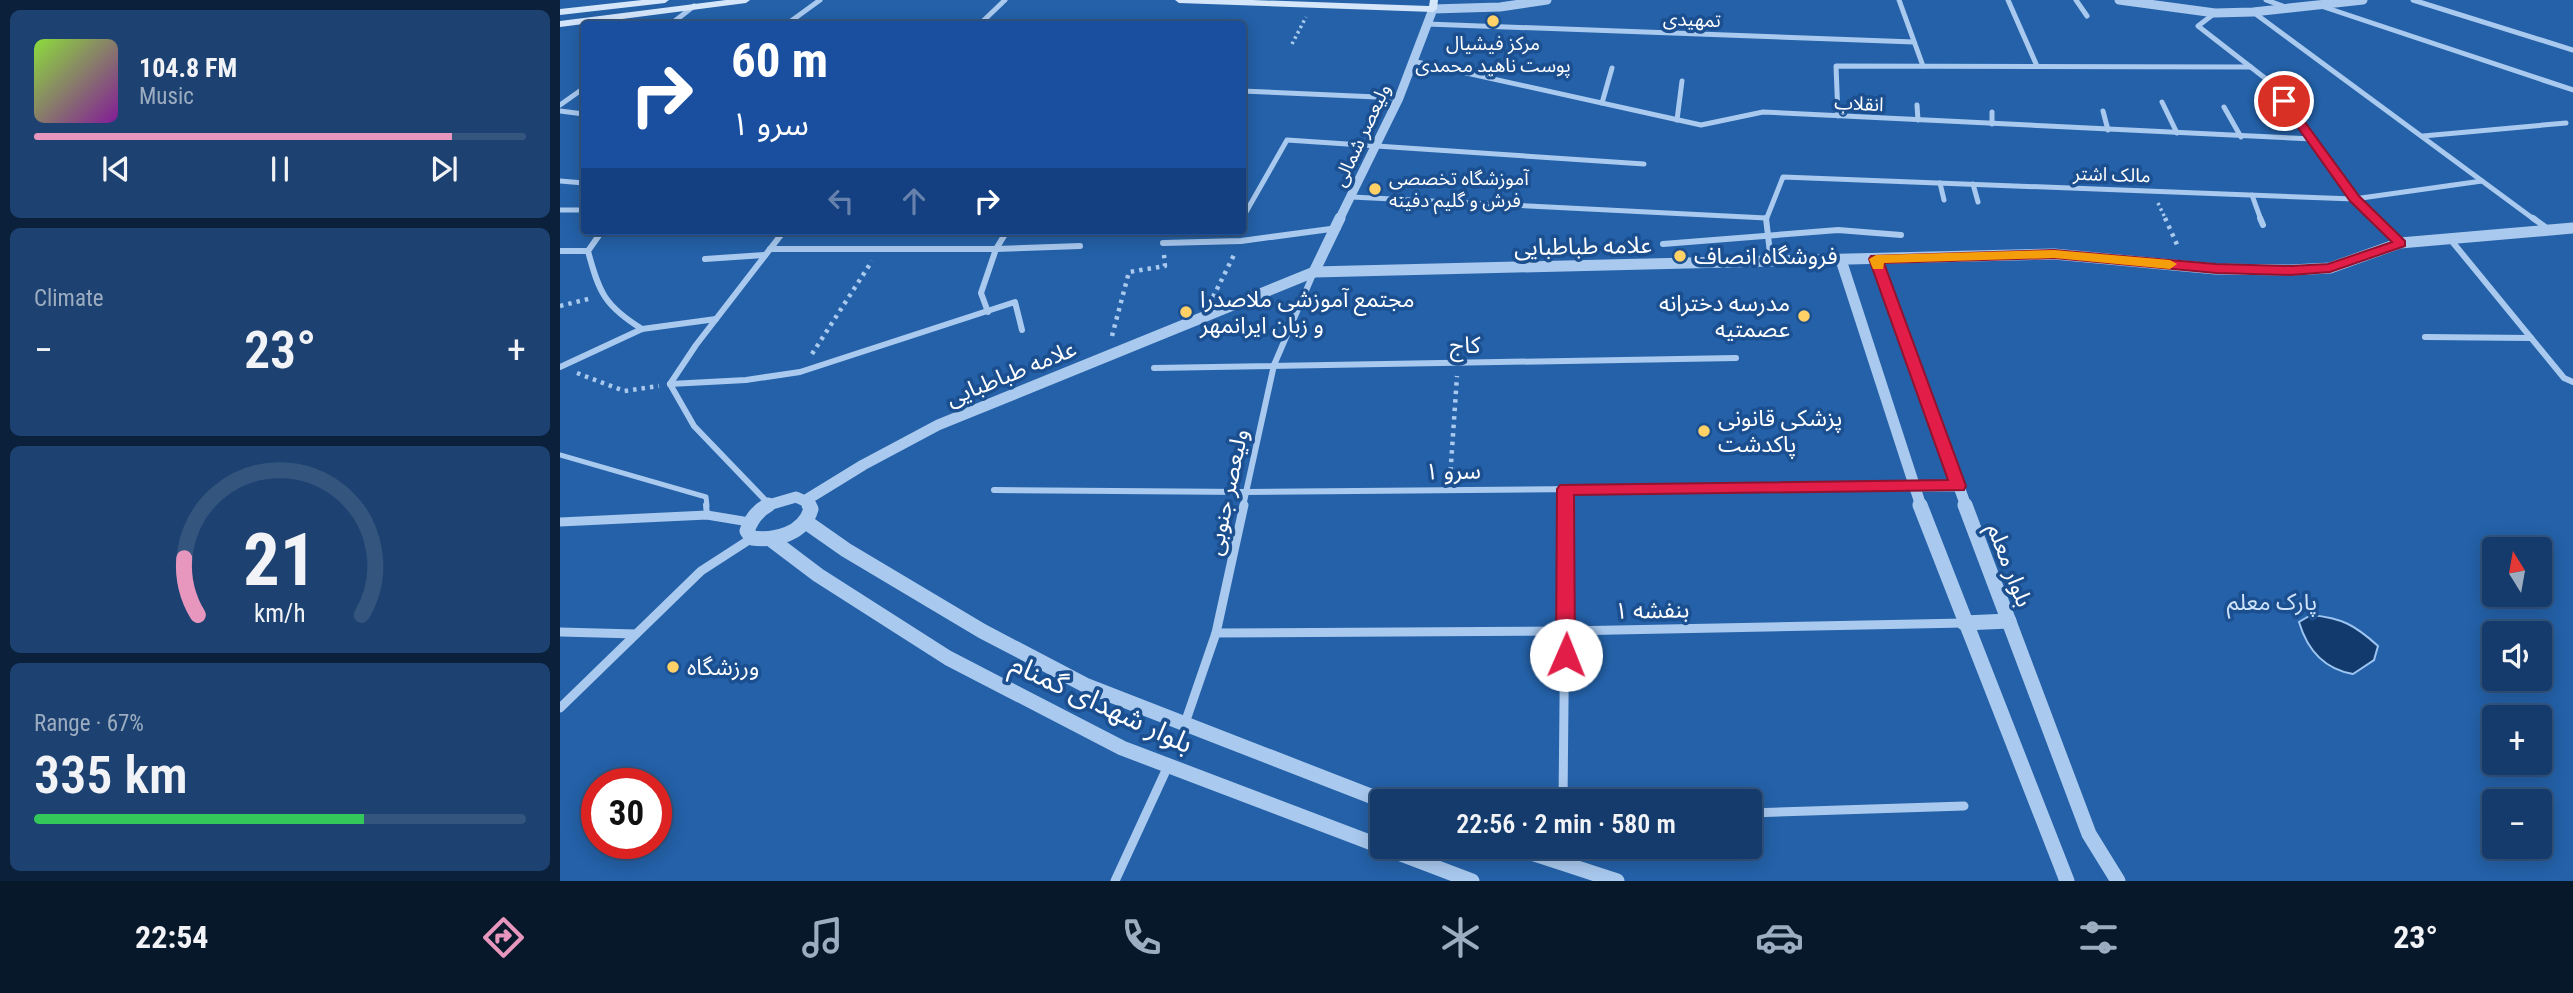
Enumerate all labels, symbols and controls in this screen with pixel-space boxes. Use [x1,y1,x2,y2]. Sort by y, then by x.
street label: تمهیدی [1663,7,1721,32]
marker: مرکز فیشیال پوست ناهید محمدی [1485,13,1501,29]
text: 60 m [731,32,828,89]
place label: مرکز فیشیال پوست ناهید محمدی [1415,32,1571,78]
icon: right [616,49,707,140]
text: 104.8 FM [139,53,237,83]
pin [2254,71,2314,131]
street label: ولیعصر شمالی [1328,80,1395,190]
icon: arrive [2265,82,2303,120]
text: Music [139,83,194,110]
street label: انقلاب [1834,91,1884,116]
text: سرو ۱ [731,105,809,143]
icon: previous [97,150,135,188]
icon: pause [261,150,299,188]
icon: next [425,150,463,188]
street label: مالک اشتر [2072,162,2151,187]
place label: آموزشگاه تخصصی فرش و گلیم دفینه [1389,167,1530,215]
marker: آموزشگاه تخصصی فرش و گلیم دفینه [1367,181,1383,197]
icon: left [822,182,860,220]
icon: ahead [895,182,933,220]
icon: right [968,182,1006,220]
street label: علامه طباطبایی [1514,232,1652,261]
place label: فروشگاه انصاف [1694,243,1837,270]
marker: فروشگاه انصاف [1672,248,1688,264]
text: Climate [34,285,104,312]
place label: مجتمع آموزشی ملاصدرا و زبان ایرانمهر [1199,286,1415,339]
place label: مدرسه دخترانه عصمتیه [1659,290,1790,343]
marker: مجتمع آموزشی ملاصدرا و زبان ایرانمهر [1178,304,1194,320]
marker: مدرسه دخترانه عصمتیه [1796,308,1812,324]
text: 23° [244,320,316,381]
text: − [34,328,53,372]
text: + [507,328,526,372]
street label: کاج [1449,332,1481,362]
street label: علامه طباطبایی [942,335,1080,412]
place label: پزشکی قانونی پاکدشت [1718,405,1842,459]
marker: پزشکی قانونی پاکدشت [1696,423,1712,439]
street label: ولیعصر جنوبی [1201,426,1254,558]
street label: سرو ۱ [1425,458,1481,485]
text: 21 [243,518,317,604]
street label: بلوار معلم [1979,520,2038,612]
north arrow [2482,537,2552,607]
map controls [2482,537,2552,859]
park label: پارک معلم [2227,589,2317,619]
street label: بنفشه ۱ [1614,596,1690,625]
text: km/h [254,599,306,628]
position arrow [1529,618,1603,692]
button: sound [2482,621,2552,691]
street label: بلوار شهدای گمنام [1004,647,1198,764]
place label: ورزشگاه [687,654,759,681]
marker: ورزشگاه [665,659,681,675]
button: + [2482,705,2552,775]
text: Range · 67% [34,710,144,737]
text: 335 km [34,745,188,806]
speed limit sign: 30 [581,768,672,859]
button: − [2482,789,2552,859]
text: 22:56 · 2 min · 580 m [1456,809,1676,839]
icon: directions [479,913,528,962]
icon: music [798,913,847,962]
icon: phone [1117,913,1166,962]
icon: climate [1436,913,1485,962]
icon: car [1755,913,1804,962]
icon: filters [2074,913,2123,962]
text: 22:54 [135,918,208,956]
text: 23° [2393,918,2438,956]

